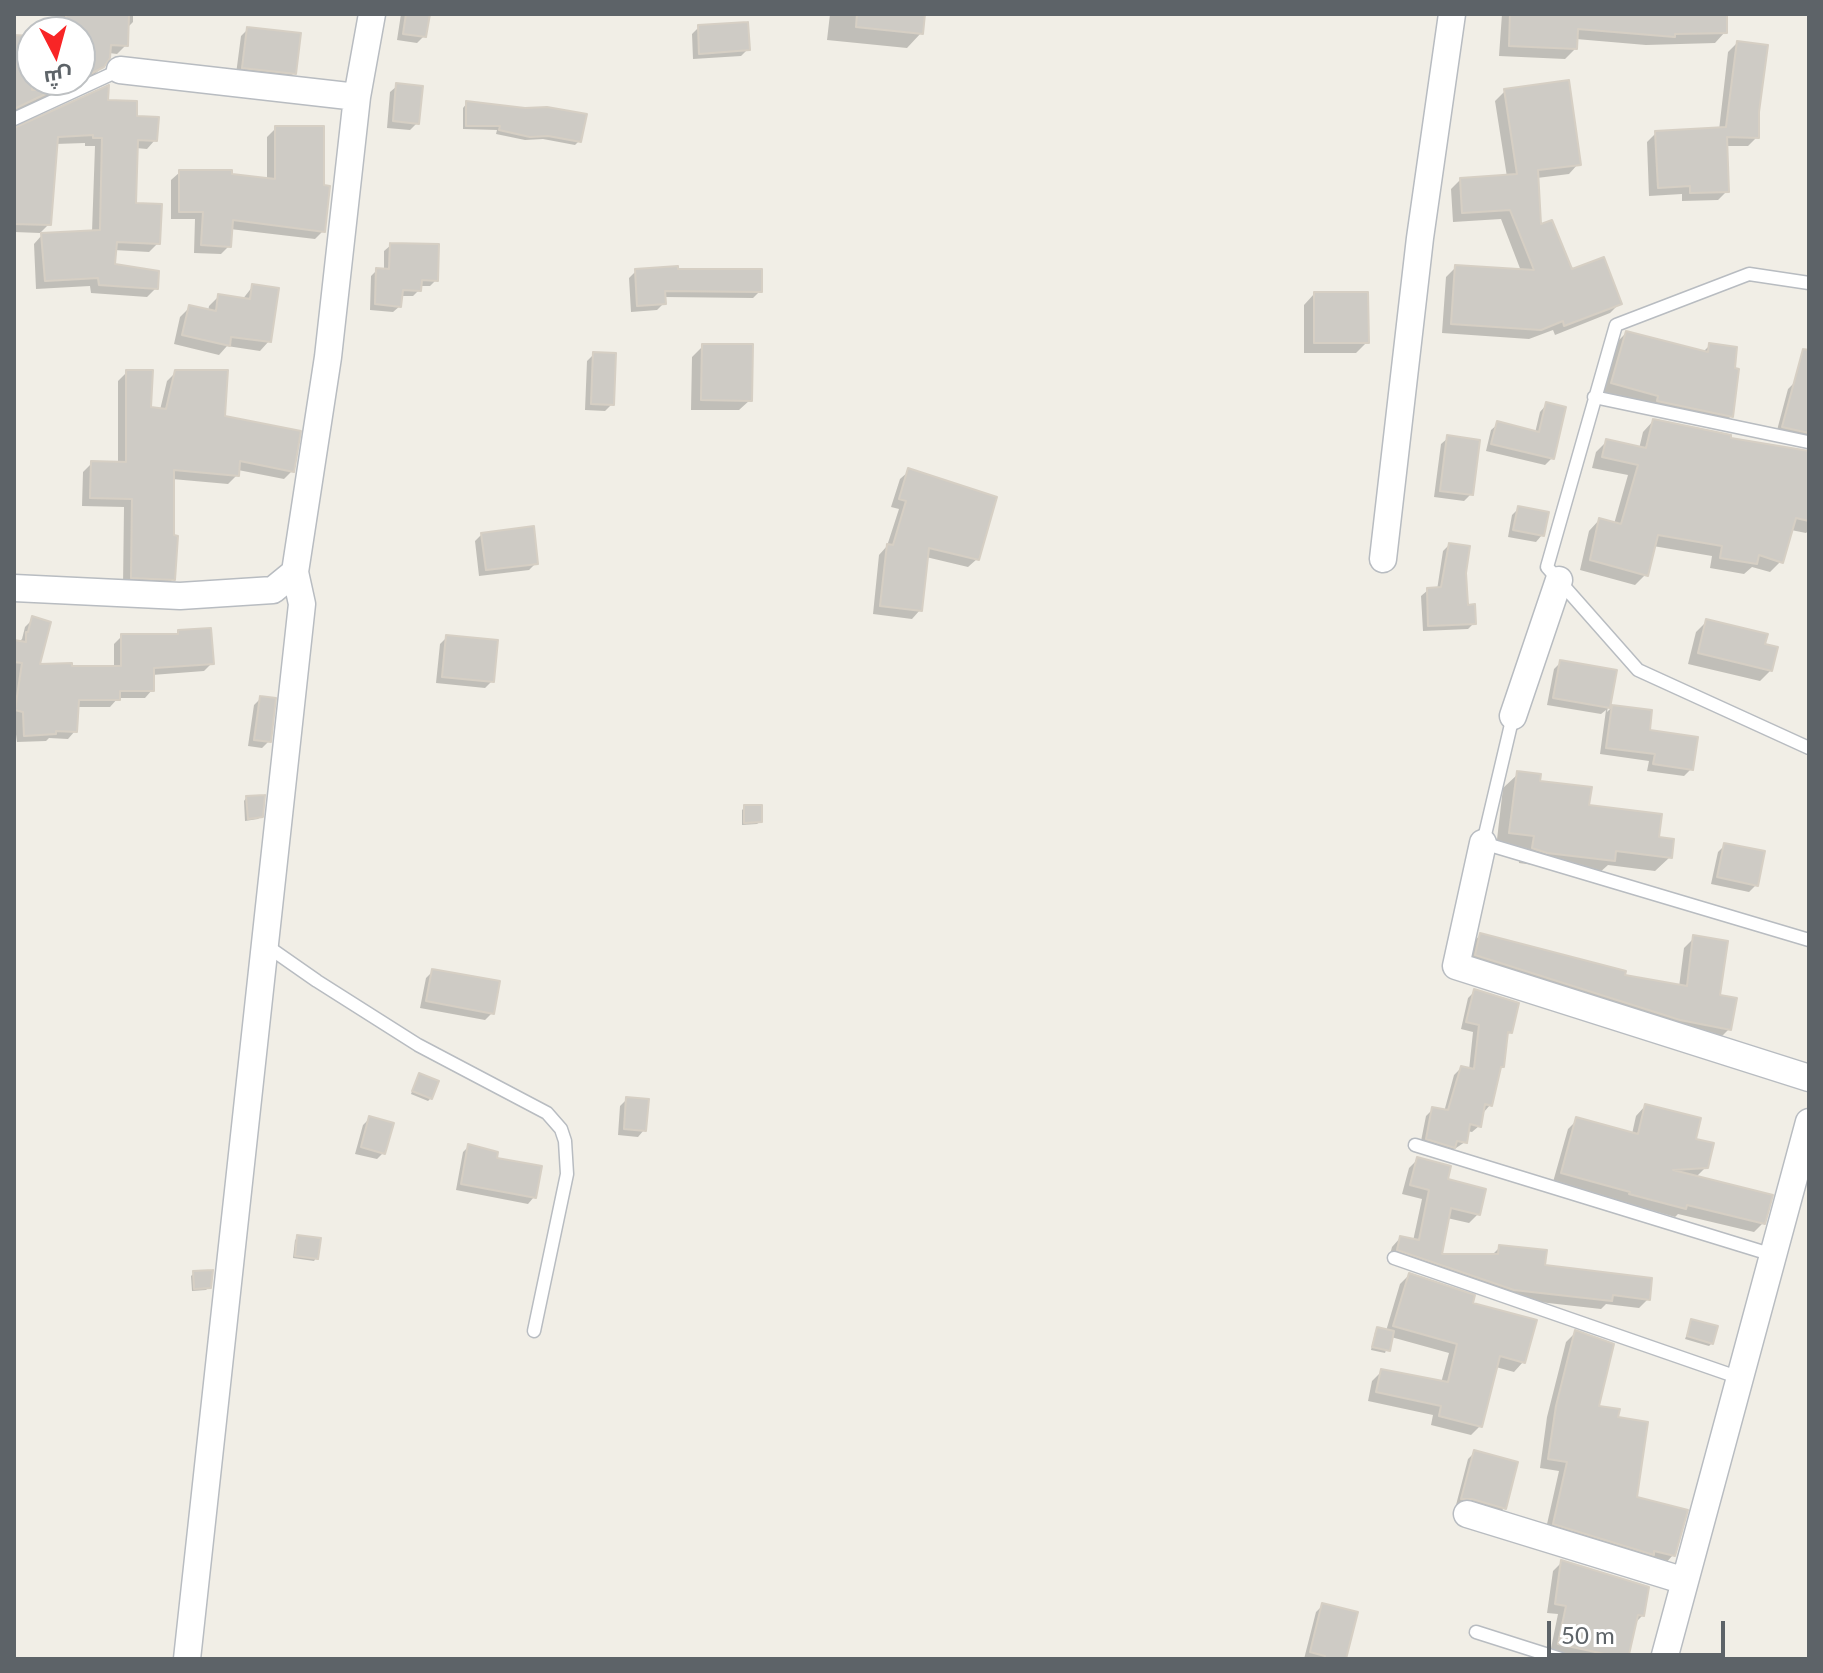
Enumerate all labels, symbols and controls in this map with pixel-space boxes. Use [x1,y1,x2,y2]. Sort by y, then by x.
north arrow [16,16,96,96]
text: ش [43,63,74,93]
scale bar [1551,1605,1729,1655]
text: 50 m [1561,1620,1615,1649]

